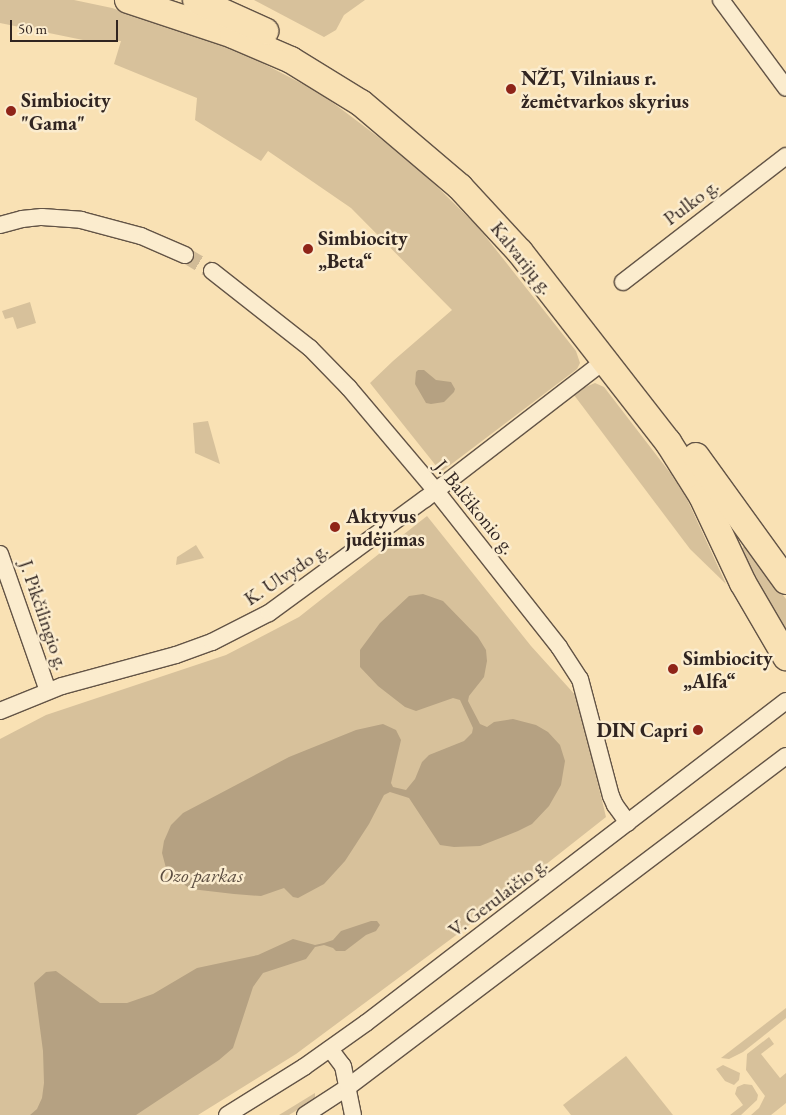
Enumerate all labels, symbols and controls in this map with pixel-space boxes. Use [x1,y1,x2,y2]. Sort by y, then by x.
scale bar [12,10,120,42]
text: 50 m [18,19,47,38]
place label: NŽT, Vilniaus r. žemėtvarkos skyrius [521,66,689,113]
marker: NŽT, Vilniaus r. žemėtvarkos skyrius [505,83,517,95]
place label: Simbiocity "Gama" [21,88,111,135]
marker: Simbiocity "Gama" [5,105,17,117]
street label: Pulko g. [659,173,723,231]
street label: Kalvarijų g. [485,217,559,299]
place label: Simbiocity „Beta“ [318,226,408,273]
marker: Simbiocity „Beta“ [302,243,314,255]
street label: J. Balčikonio g. [430,455,520,559]
place label: Aktyvus judėjimas [346,504,425,551]
marker: Aktyvus judėjimas [328,520,342,534]
street label: K. Ulvydo g. [239,537,333,611]
street label: J. Pikčilingio g. [14,557,74,673]
place label: Simbiocity „Alfa“ [683,646,773,693]
marker: Simbiocity „Alfa“ [667,663,679,675]
place label: DIN Capri [597,718,688,742]
marker: DIN Capri [692,724,704,736]
street label: V. Gerulaičio g. [444,852,552,942]
park label: Ozo parkas [159,863,243,887]

